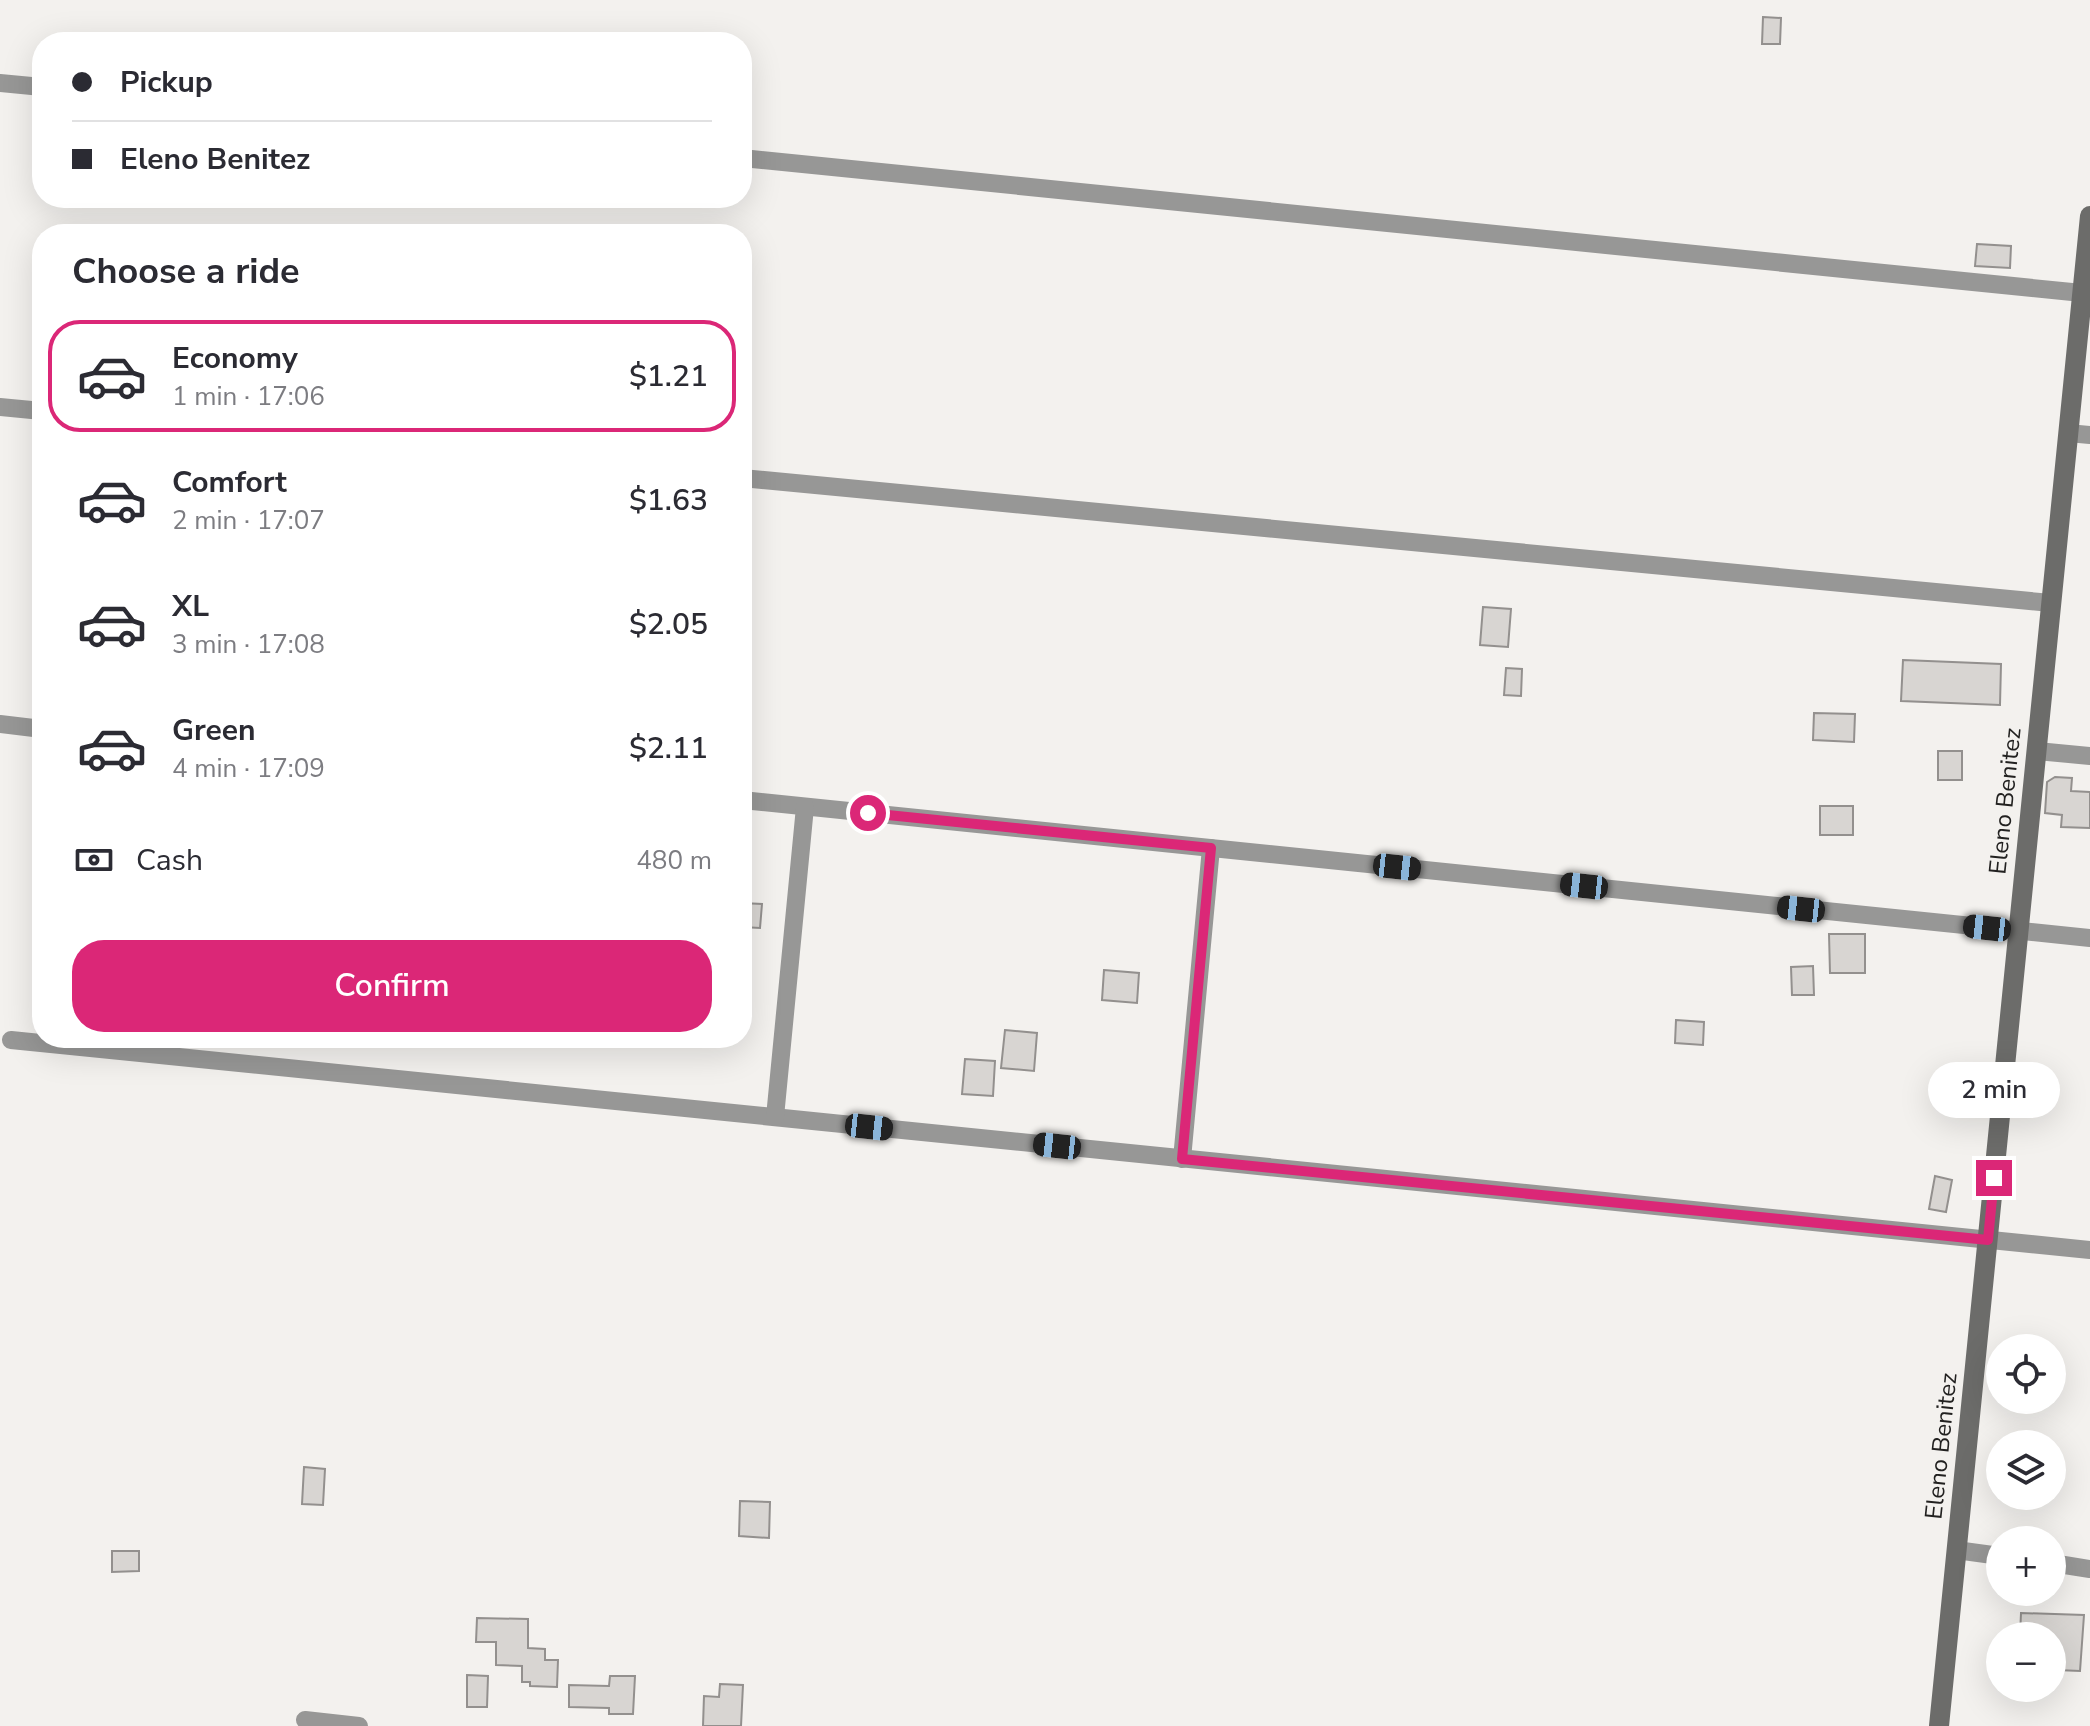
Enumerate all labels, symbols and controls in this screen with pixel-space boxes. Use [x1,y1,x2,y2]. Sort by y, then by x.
text: Pickup [120,62,213,103]
text: Eleno Benitez [120,139,310,180]
text: Choose a ride [72,247,300,296]
text: Economy [172,338,298,379]
icon: car [76,340,148,412]
text: $1.21 [629,356,708,397]
text: 1 min · 17:06 [172,379,325,414]
text: Comfort [172,462,287,503]
icon: car [76,464,148,536]
text: $1.63 [629,480,708,521]
text: 2 min · 17:07 [172,503,325,538]
text: XL [172,586,209,627]
icon: car [76,588,148,660]
text: $2.05 [629,604,708,645]
text: 3 min · 17:08 [172,627,325,662]
text: Green [172,710,256,751]
icon: car [76,712,148,784]
street label: Eleno Benitez [1981,726,2029,876]
text: $2.11 [629,728,708,769]
text: 4 min · 17:09 [172,751,325,786]
route start [850,795,886,831]
icon: cash [72,838,116,882]
text: Cash [136,840,203,881]
text: 480 m [636,843,712,878]
car [1372,853,1422,881]
car [1559,872,1609,900]
car [1776,895,1826,923]
car [1962,914,2012,942]
button: Confirm [72,940,712,1032]
callout: 2 min [1928,1062,2060,1118]
text: 2 min [1961,1072,2027,1107]
car [844,1113,894,1141]
car [1032,1132,1082,1160]
route end [1976,1160,2012,1196]
map controls [1986,1334,2066,1702]
button: locate [1986,1334,2066,1414]
street label: Eleno Benitez [1917,1371,1965,1521]
button: layers [1986,1430,2066,1510]
button: + [1986,1526,2066,1606]
button: − [1986,1622,2066,1702]

